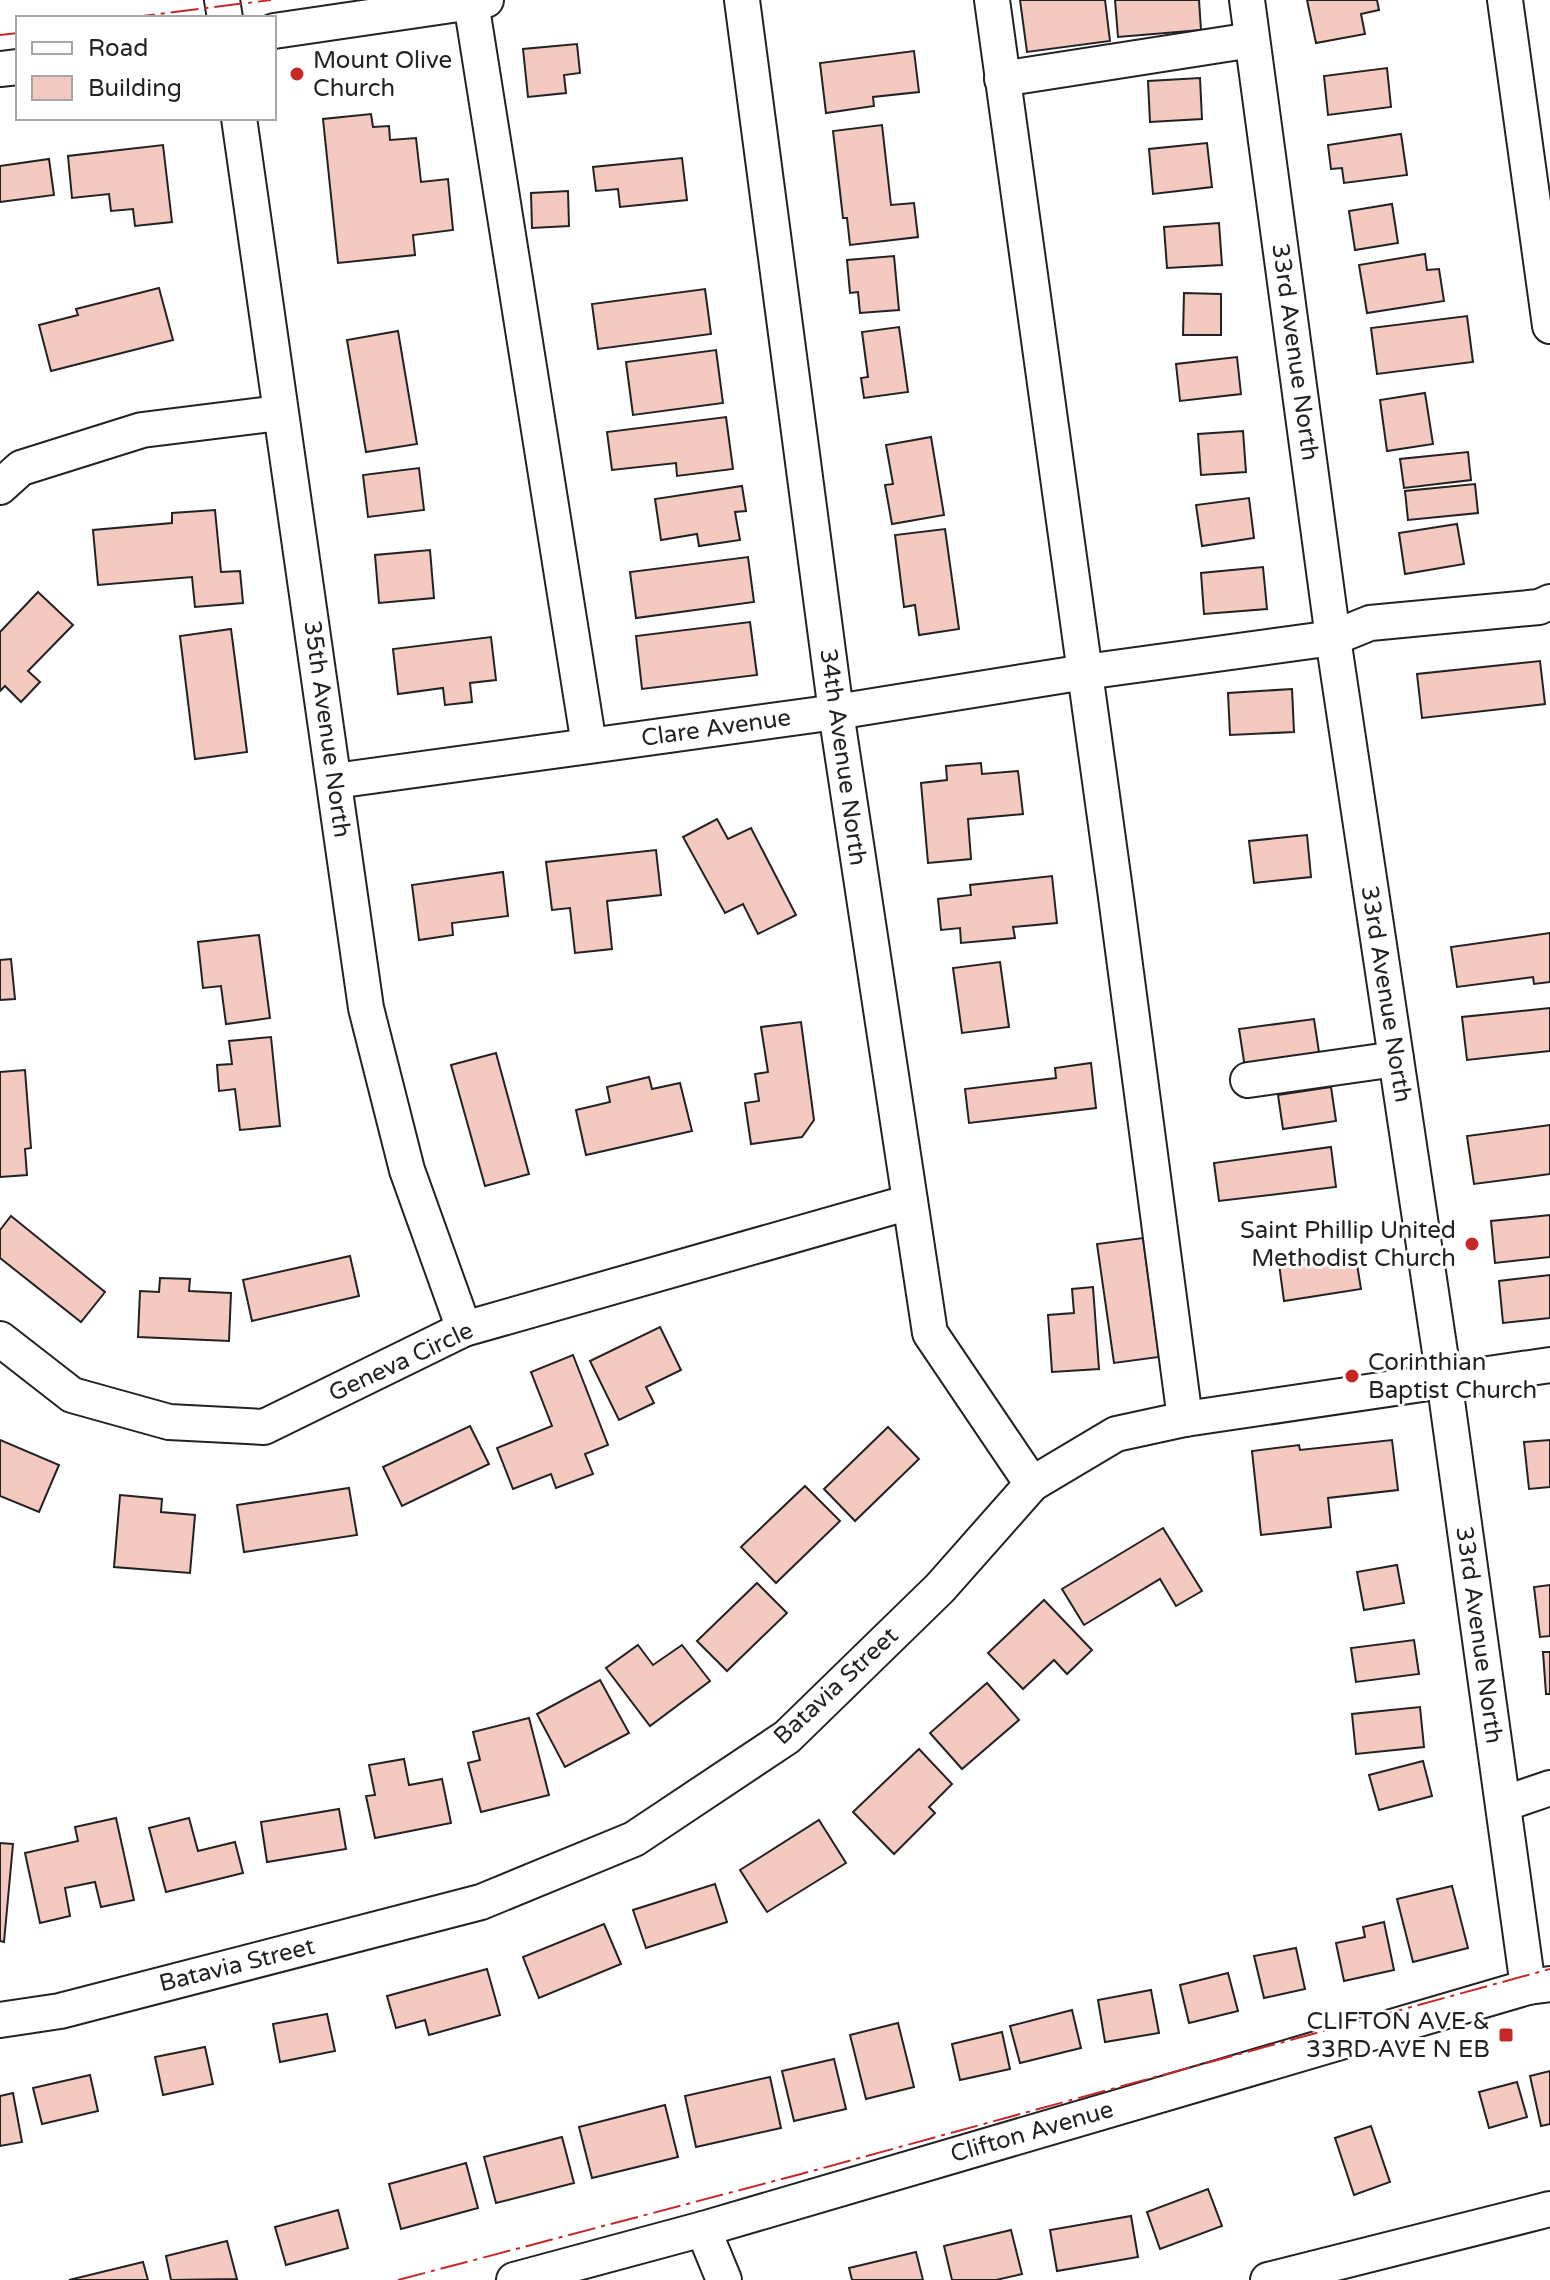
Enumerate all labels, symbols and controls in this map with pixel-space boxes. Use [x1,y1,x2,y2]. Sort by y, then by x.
legend [16,16,276,120]
text: Road [88,34,148,63]
place label: Mount Olive Church [313,46,452,103]
marker: Mount Olive Church [288,65,306,83]
text: Building [88,74,182,103]
street label: 33rd Avenue North [1265,242,1325,462]
street label: 35th Avenue North [297,619,357,839]
street label: 34th Avenue North [813,647,873,867]
street label: Clare Avenue [639,703,793,753]
street label: 33rd Avenue North [1355,884,1417,1104]
place label: Saint Phillip United Methodist Church [1240,1216,1456,1273]
marker: Saint Phillip United Methodist Church [1463,1235,1481,1253]
street label: Geneva Circle [324,1316,478,1408]
place label: Corinthian Baptist Church [1368,1348,1537,1405]
marker: Corinthian Baptist Church [1343,1367,1361,1385]
street label: 33rd Avenue North [1449,1525,1509,1745]
street label: Batavia Street [768,1621,904,1751]
street label: Batavia Street [156,1932,318,1998]
place label: CLIFTON AVE & 33RD AVE N EB [1306,2007,1490,2064]
marker: CLIFTON AVE & 33RD AVE N EB [1497,2026,1515,2044]
street label: Clifton Avenue [947,2095,1117,2169]

